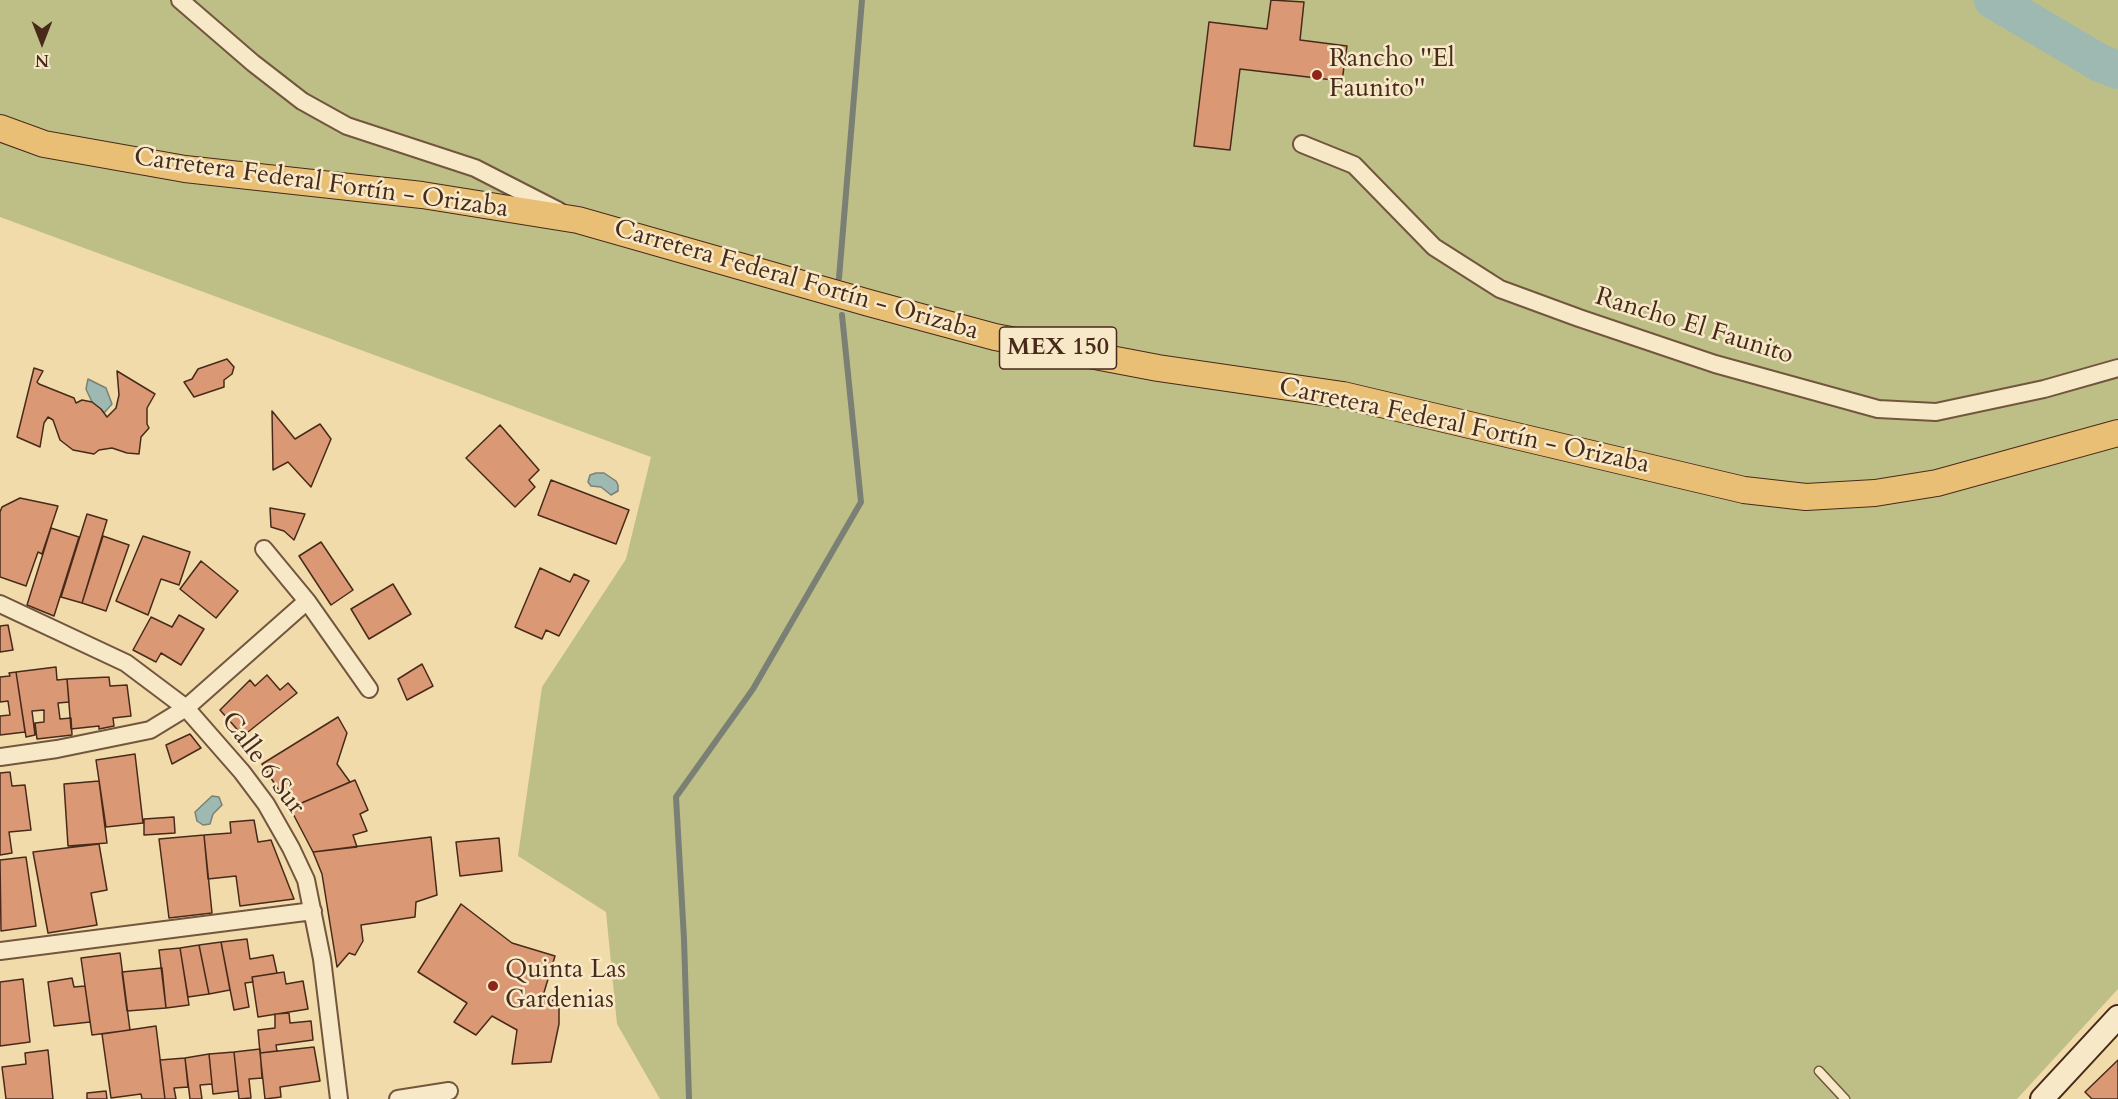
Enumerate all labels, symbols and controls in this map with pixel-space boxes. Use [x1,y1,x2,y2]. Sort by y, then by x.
north arrow [12,12,72,72]
place label: Rancho ''El Faunito'' [1329,44,1455,106]
text: N [35,49,49,71]
marker: Rancho ''El Faunito'' [1310,68,1324,82]
street label: Carretera Federal Fortín - Orizaba [132,142,510,226]
street label: Carretera Federal Fortín - Orizaba [610,214,982,348]
street label: Rancho El Faunito [1591,282,1797,372]
road number: MEX 150 [1000,327,1116,369]
street label: Carretera Federal Fortín - Orizaba [1276,372,1652,482]
street label: Calle 6 Sur [213,707,311,821]
place label: Quinta Las Gardenias [505,955,626,1017]
marker: Quinta Las Gardenias [486,979,500,993]

